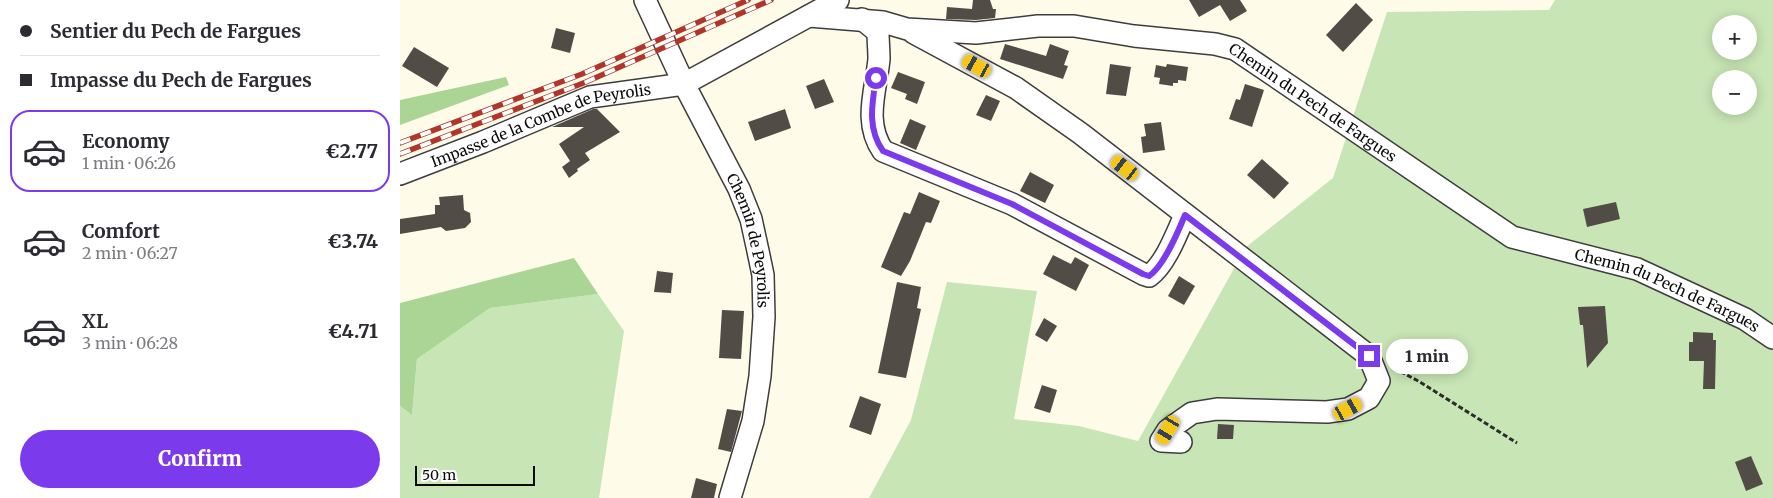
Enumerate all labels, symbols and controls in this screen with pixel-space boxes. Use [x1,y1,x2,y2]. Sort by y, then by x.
map controls [1712,15,1757,115]
button: + [1712,15,1757,60]
text: Sentier du Pech de Fargues [50,19,301,43]
street label: Chemin du Pech de Fargues [1226,38,1401,166]
car [960,52,993,80]
route start [865,67,887,89]
text: Impasse du Pech de Fargues [50,68,312,92]
button: − [1712,70,1757,115]
street label: Impasse de la Combe de Peyrolis [428,79,652,171]
icon: car [22,129,67,174]
text: Economy [82,129,170,153]
text: €2.77 [325,139,378,163]
text: 1 min · 06:26 [82,153,176,173]
car [1108,153,1141,183]
street label: Chemin de Peyrolis [723,170,773,308]
icon: car [22,219,67,264]
text: Comfort [82,219,160,243]
text: €3.74 [327,229,378,253]
text: 2 min · 06:27 [82,243,178,263]
street label: Chemin du Pech de Fargues [1573,244,1763,336]
icon: car [22,309,67,354]
text: XL [82,309,108,333]
text: €4.71 [328,319,378,343]
text: 3 min · 06:28 [82,333,178,353]
callout: 1 min [1386,338,1469,374]
route end [1358,345,1380,367]
text: 1 min [1405,346,1449,366]
car [1331,395,1364,423]
car [1153,413,1182,447]
button: Confirm [20,430,380,488]
scale bar [415,463,535,486]
text: 50 m [422,466,456,484]

